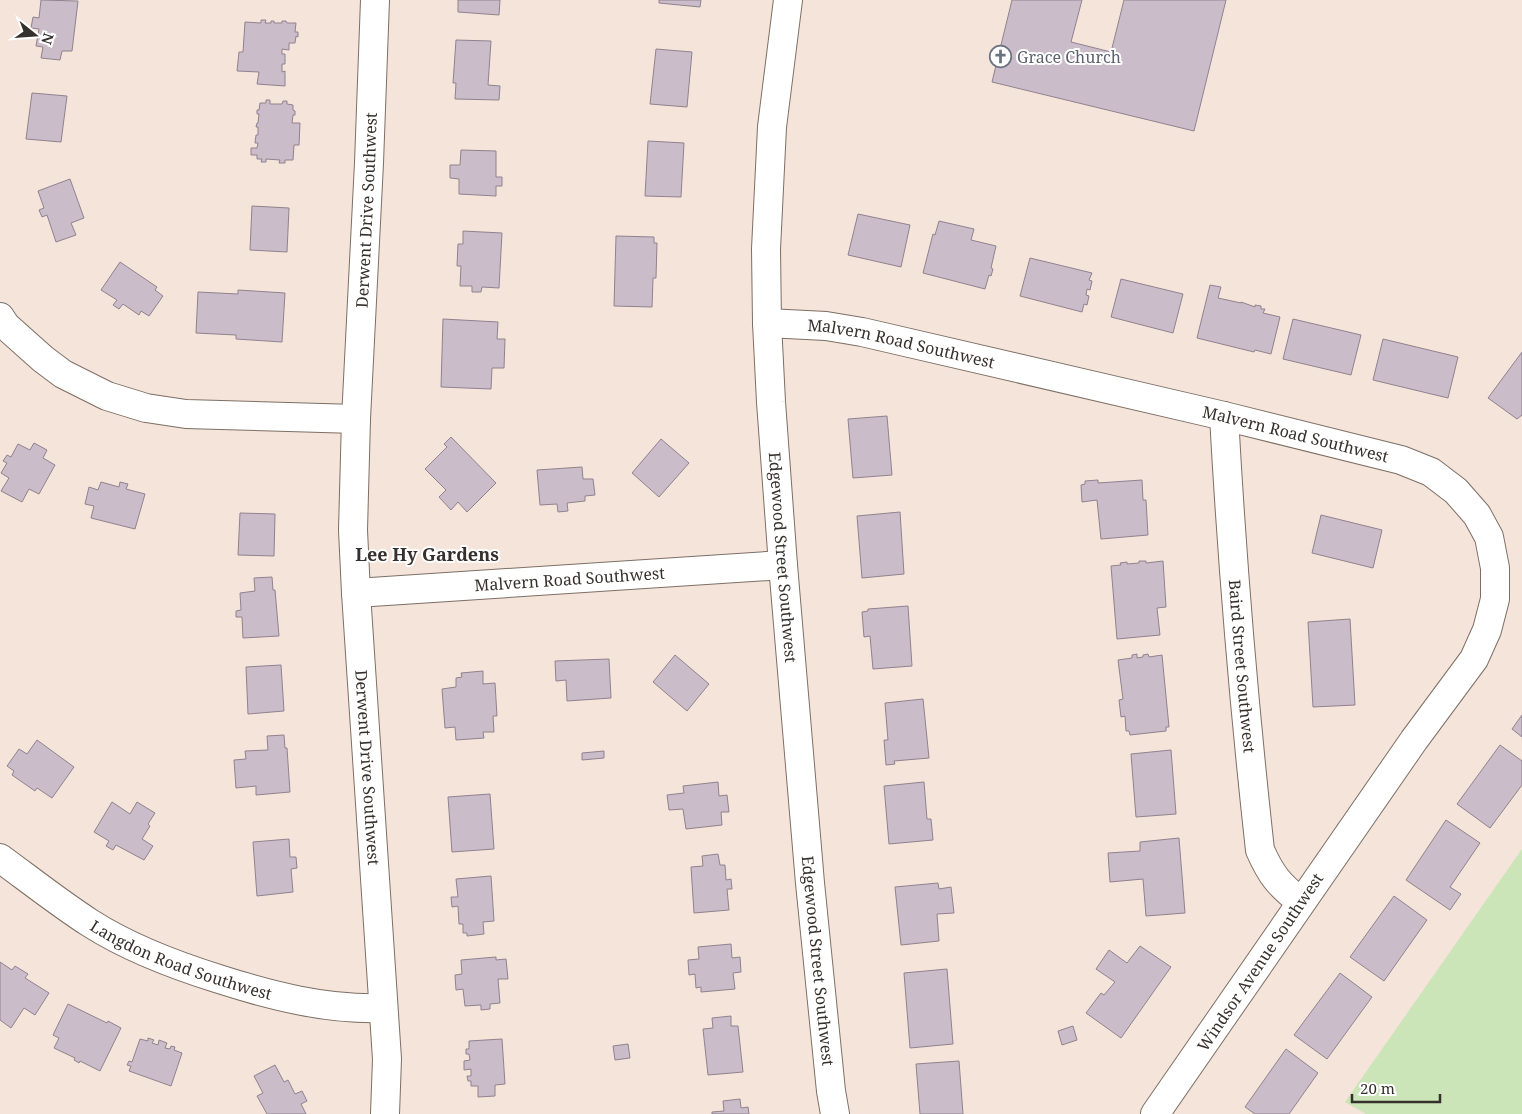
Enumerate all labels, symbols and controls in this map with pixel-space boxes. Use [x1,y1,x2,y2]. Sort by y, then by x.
north arrow [10,10,60,60]
text: N [37,31,59,47]
church icon: Grace Church [989,45,1013,69]
place label: Grace Church [1017,46,1121,68]
street label: Derwent Drive Southwest [351,112,382,308]
street label: Malvern Road Southwest [807,314,997,373]
street label: Malvern Road Southwest [1200,400,1391,468]
street label: Edgewood Street Southwest [764,451,802,664]
district label: Lee Hy Gardens [355,542,499,566]
street label: Malvern Road Southwest [474,562,666,596]
street label: Baird Street Southwest [1224,579,1261,754]
street label: Derwent Drive Southwest [350,669,385,866]
street label: Edgewood Street Southwest [797,855,839,1067]
street label: Windsor Avenue Southwest [1192,868,1328,1055]
street label: Langdon Road Southwest [86,915,275,1005]
scale bar [1352,1072,1440,1104]
text: 20 m [1360,1078,1395,1098]

